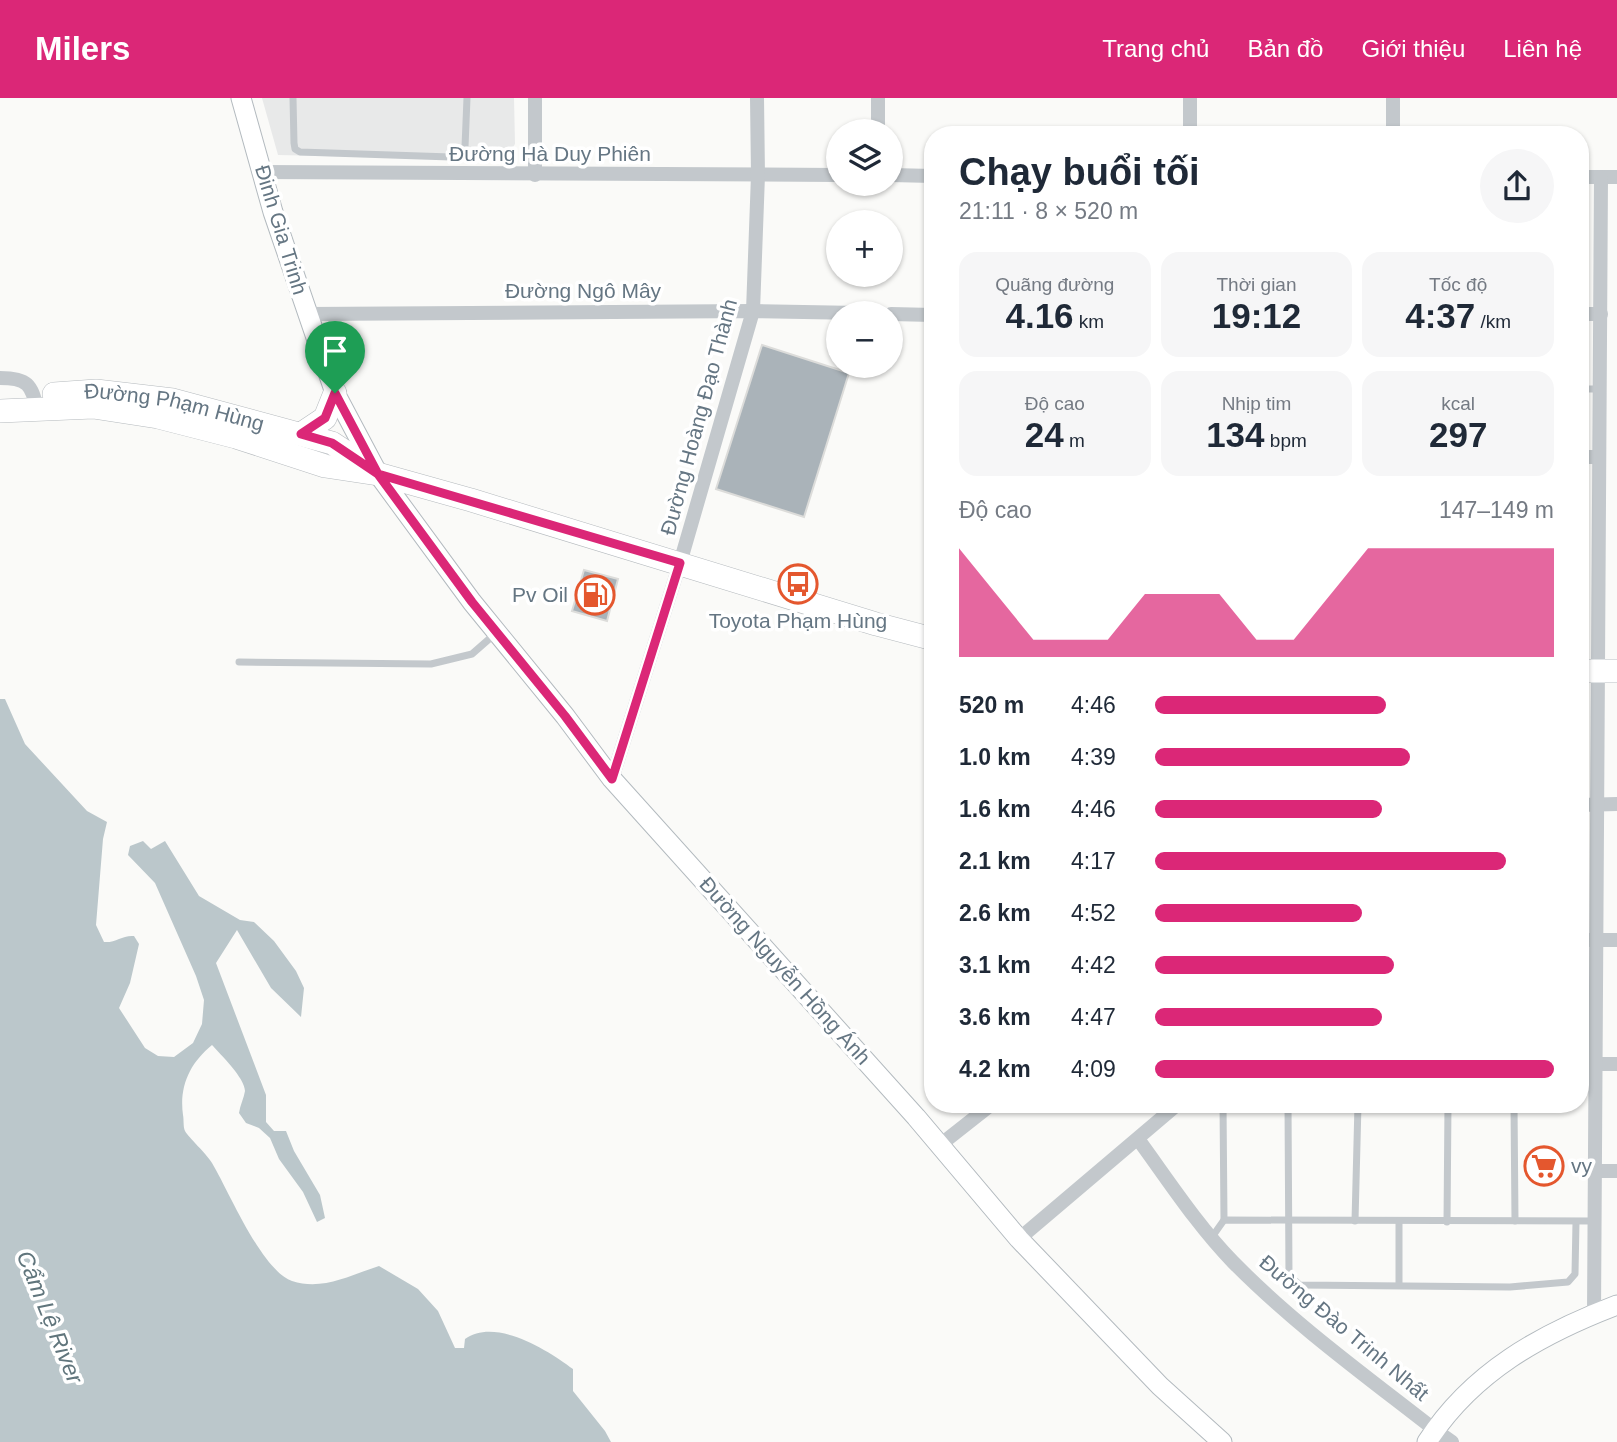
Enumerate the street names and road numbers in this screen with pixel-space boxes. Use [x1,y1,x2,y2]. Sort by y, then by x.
street label: Đường Hà Duy Phiên [449,142,651,165]
street label: Đinh Gia Trinh [251,162,312,297]
street label: Đường Ngô Mây [505,279,662,302]
street label: Đường Hoàng Đạo Thành [656,296,741,537]
street label: Đường Phạm Hùng [83,379,267,435]
street label: Đường Nguyễn Hồng Ánh [695,872,875,1069]
street label: Đường Đào Trinh Nhất [1255,1250,1434,1405]

